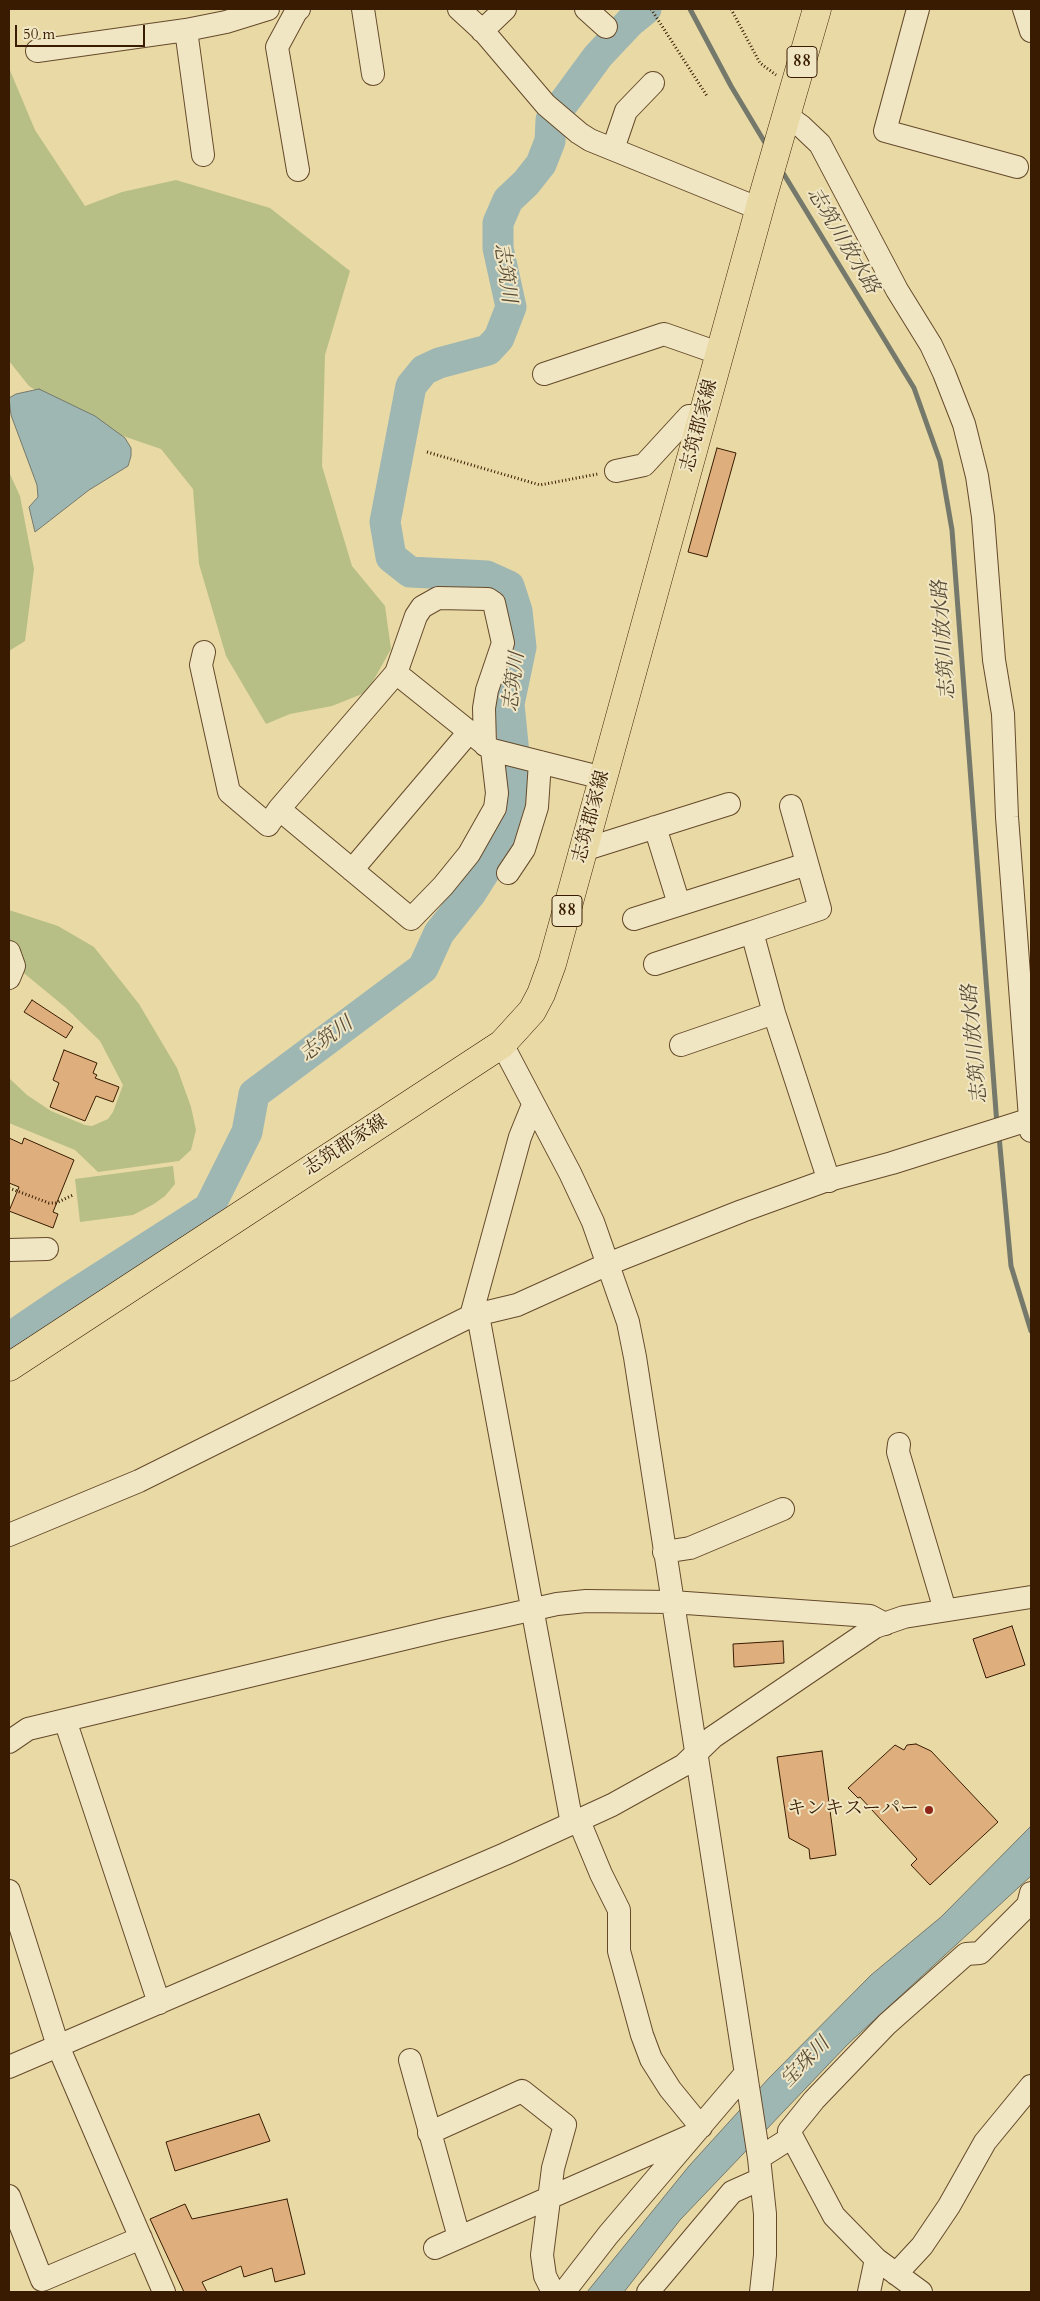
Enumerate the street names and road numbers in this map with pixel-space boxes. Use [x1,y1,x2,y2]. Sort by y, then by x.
road number: 88 [787,46,817,78]
street label: 志筑郡家線 [677,377,723,475]
street label: 志筑郡家線 [569,768,615,866]
road number: 88 [552,896,582,926]
street label: 志筑郡家線 [300,1111,392,1181]

